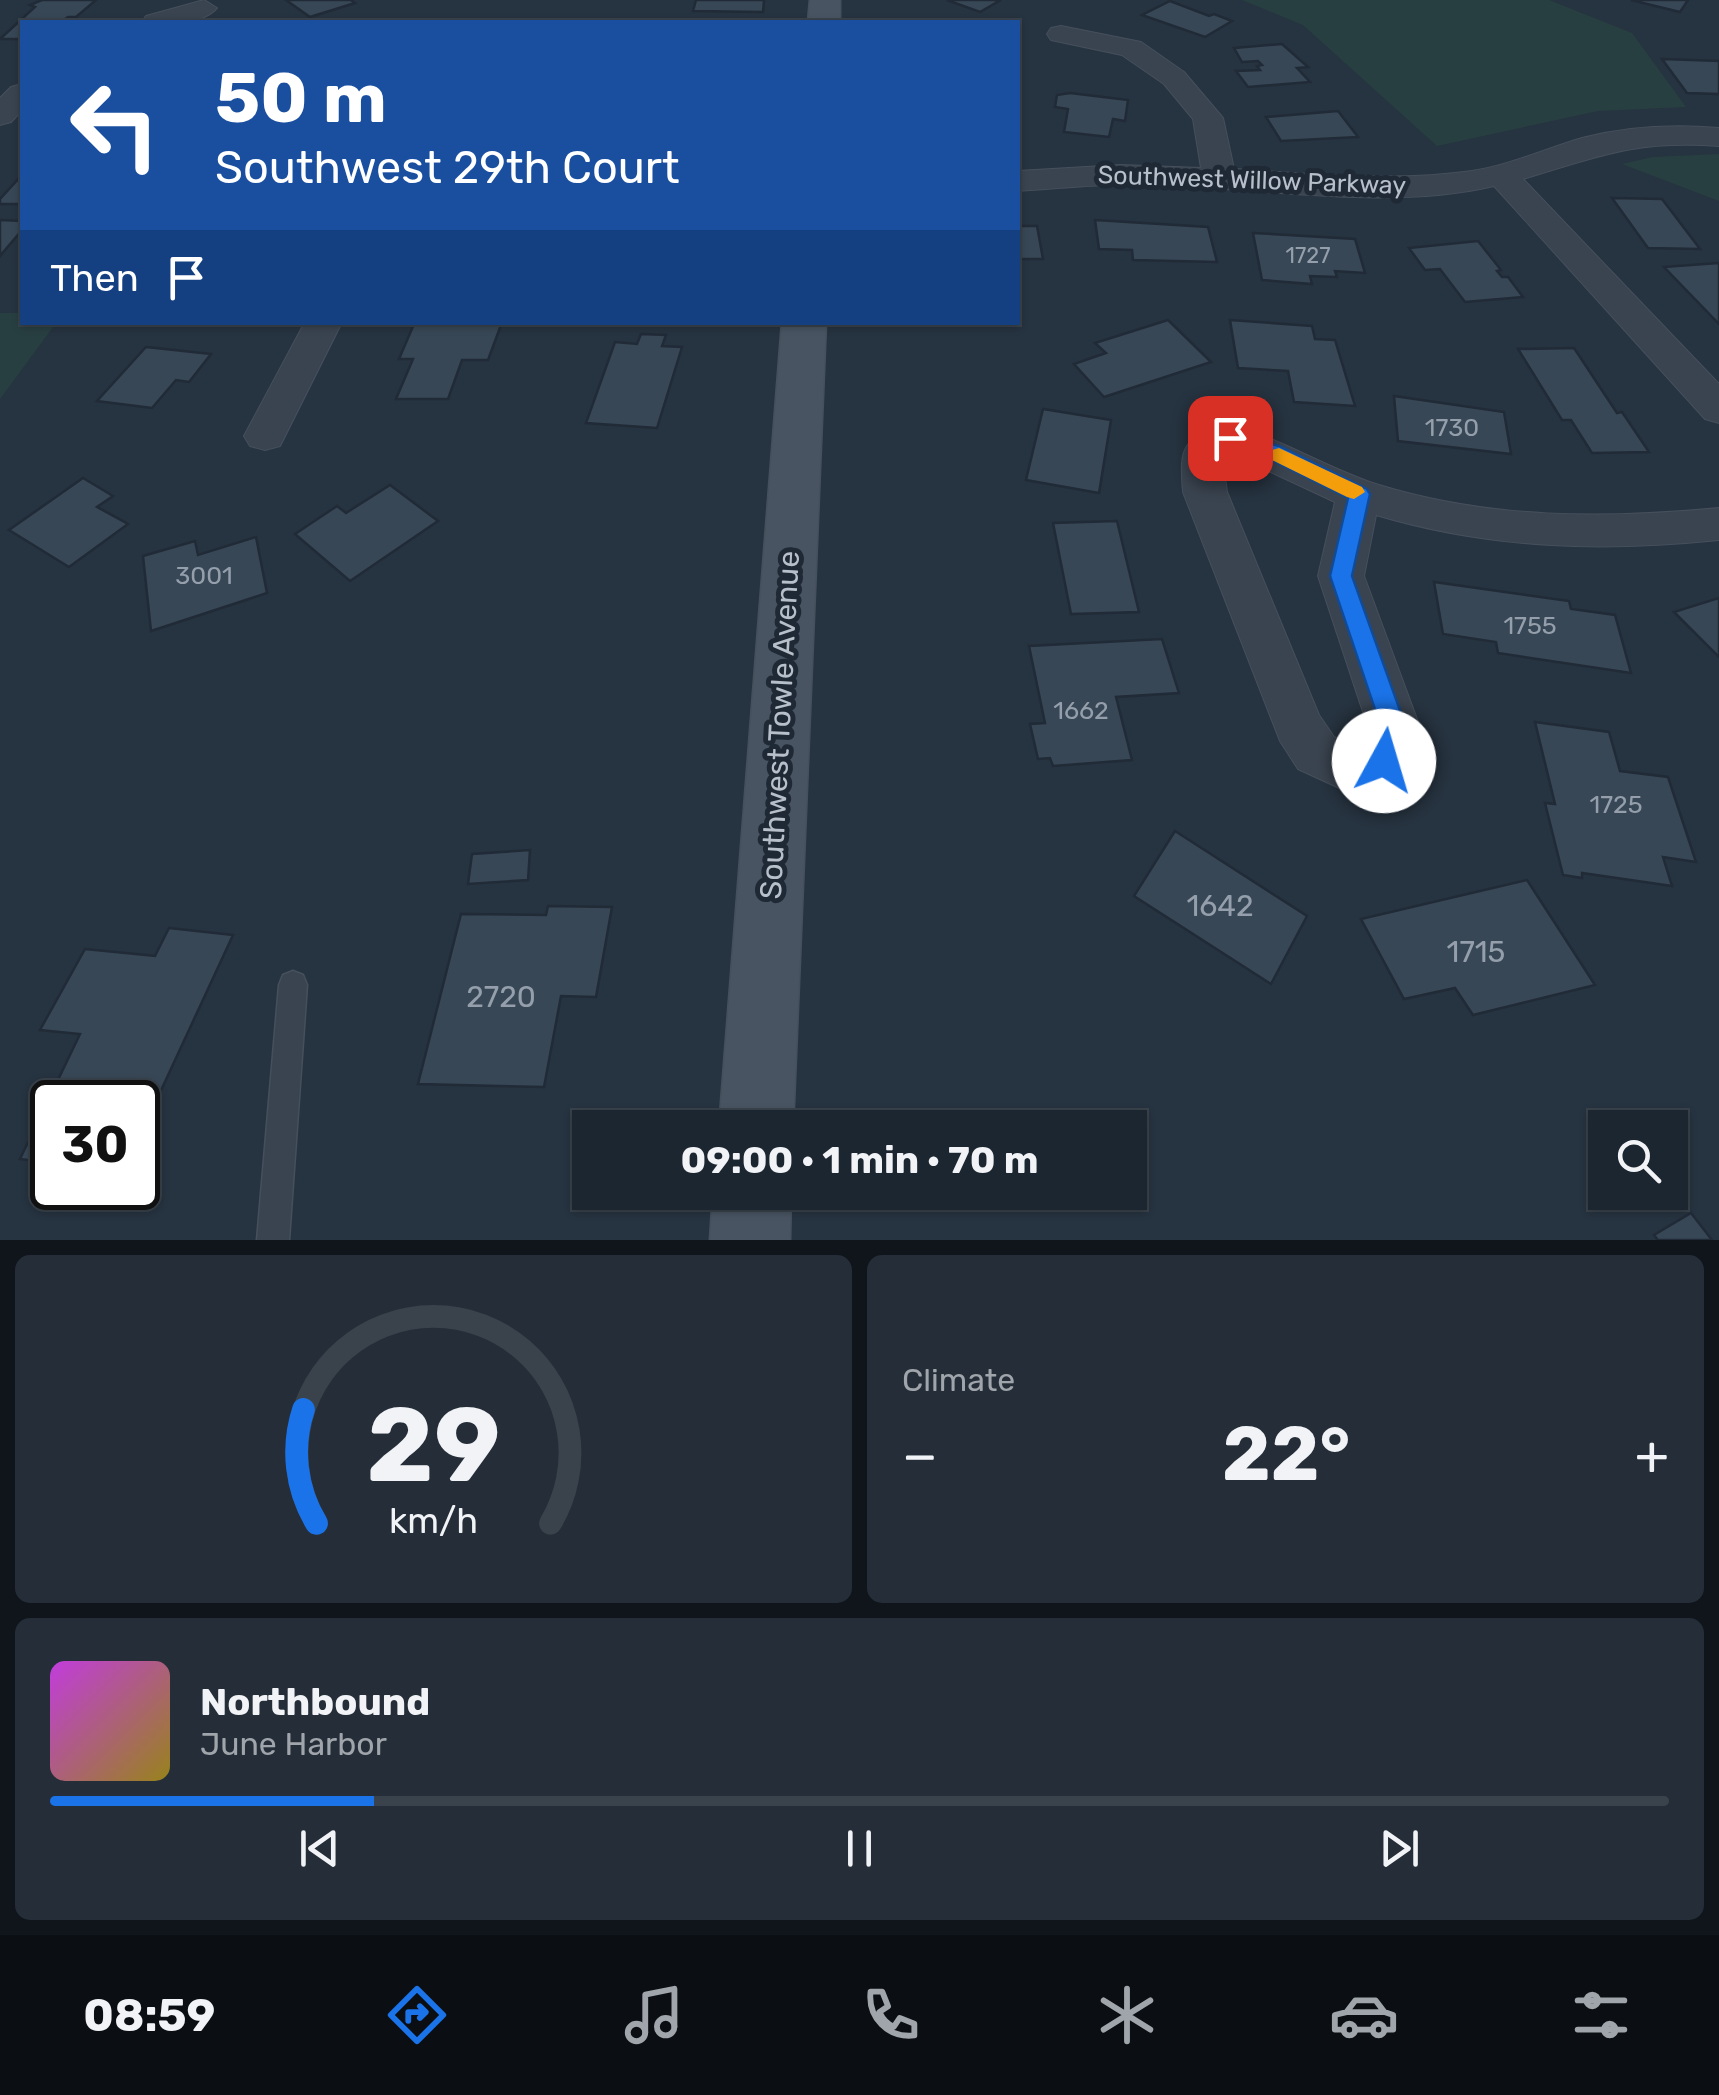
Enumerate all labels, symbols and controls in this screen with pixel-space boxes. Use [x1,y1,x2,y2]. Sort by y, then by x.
text: 50 m [215,57,387,140]
icon: left [50,60,180,190]
text: Southwest 29th Court [215,141,680,194]
street label: Southwest Willow Parkway [1097,160,1407,200]
house number: 1727 [1286,242,1330,269]
icon: arrive [159,250,214,305]
text: Then [50,255,139,301]
pin [1188,396,1273,481]
icon: arrive [1203,411,1258,466]
house number: 1730 [1425,413,1479,442]
street label: Southwest Towle Avenue [753,550,807,900]
house number: 3001 [175,561,233,590]
house number: 1755 [1503,611,1557,640]
house number: 1662 [1053,696,1109,725]
position arrow [1332,709,1436,813]
house number: 1725 [1589,790,1643,819]
house number: 1642 [1186,888,1254,924]
house number: 1715 [1447,934,1505,970]
house number: 2720 [466,979,536,1015]
speed limit sign: 30 [30,1080,160,1210]
map controls [1588,1110,1688,1210]
button: search [1588,1110,1688,1210]
text: 09:00 · 1 min · 70 m [680,1137,1039,1183]
text: Climate [902,1361,1015,1399]
text: 29 [366,1384,501,1507]
text: 22° [1222,1410,1350,1499]
text: − [902,1423,938,1488]
text: + [1635,1423,1669,1488]
text: km/h [389,1500,478,1542]
text: Northbound [200,1679,430,1725]
text: June Harbor [200,1725,387,1763]
icon: previous [292,1821,347,1876]
icon: pause [832,1821,887,1876]
icon: next [1372,1821,1427,1876]
icon: directions [382,1980,452,2050]
icon: music [619,1980,689,2050]
icon: phone [856,1980,926,2050]
icon: climate [1092,1980,1162,2050]
icon: car [1329,1980,1399,2050]
icon: filters [1566,1980,1636,2050]
text: 08:59 [83,1989,215,2042]

